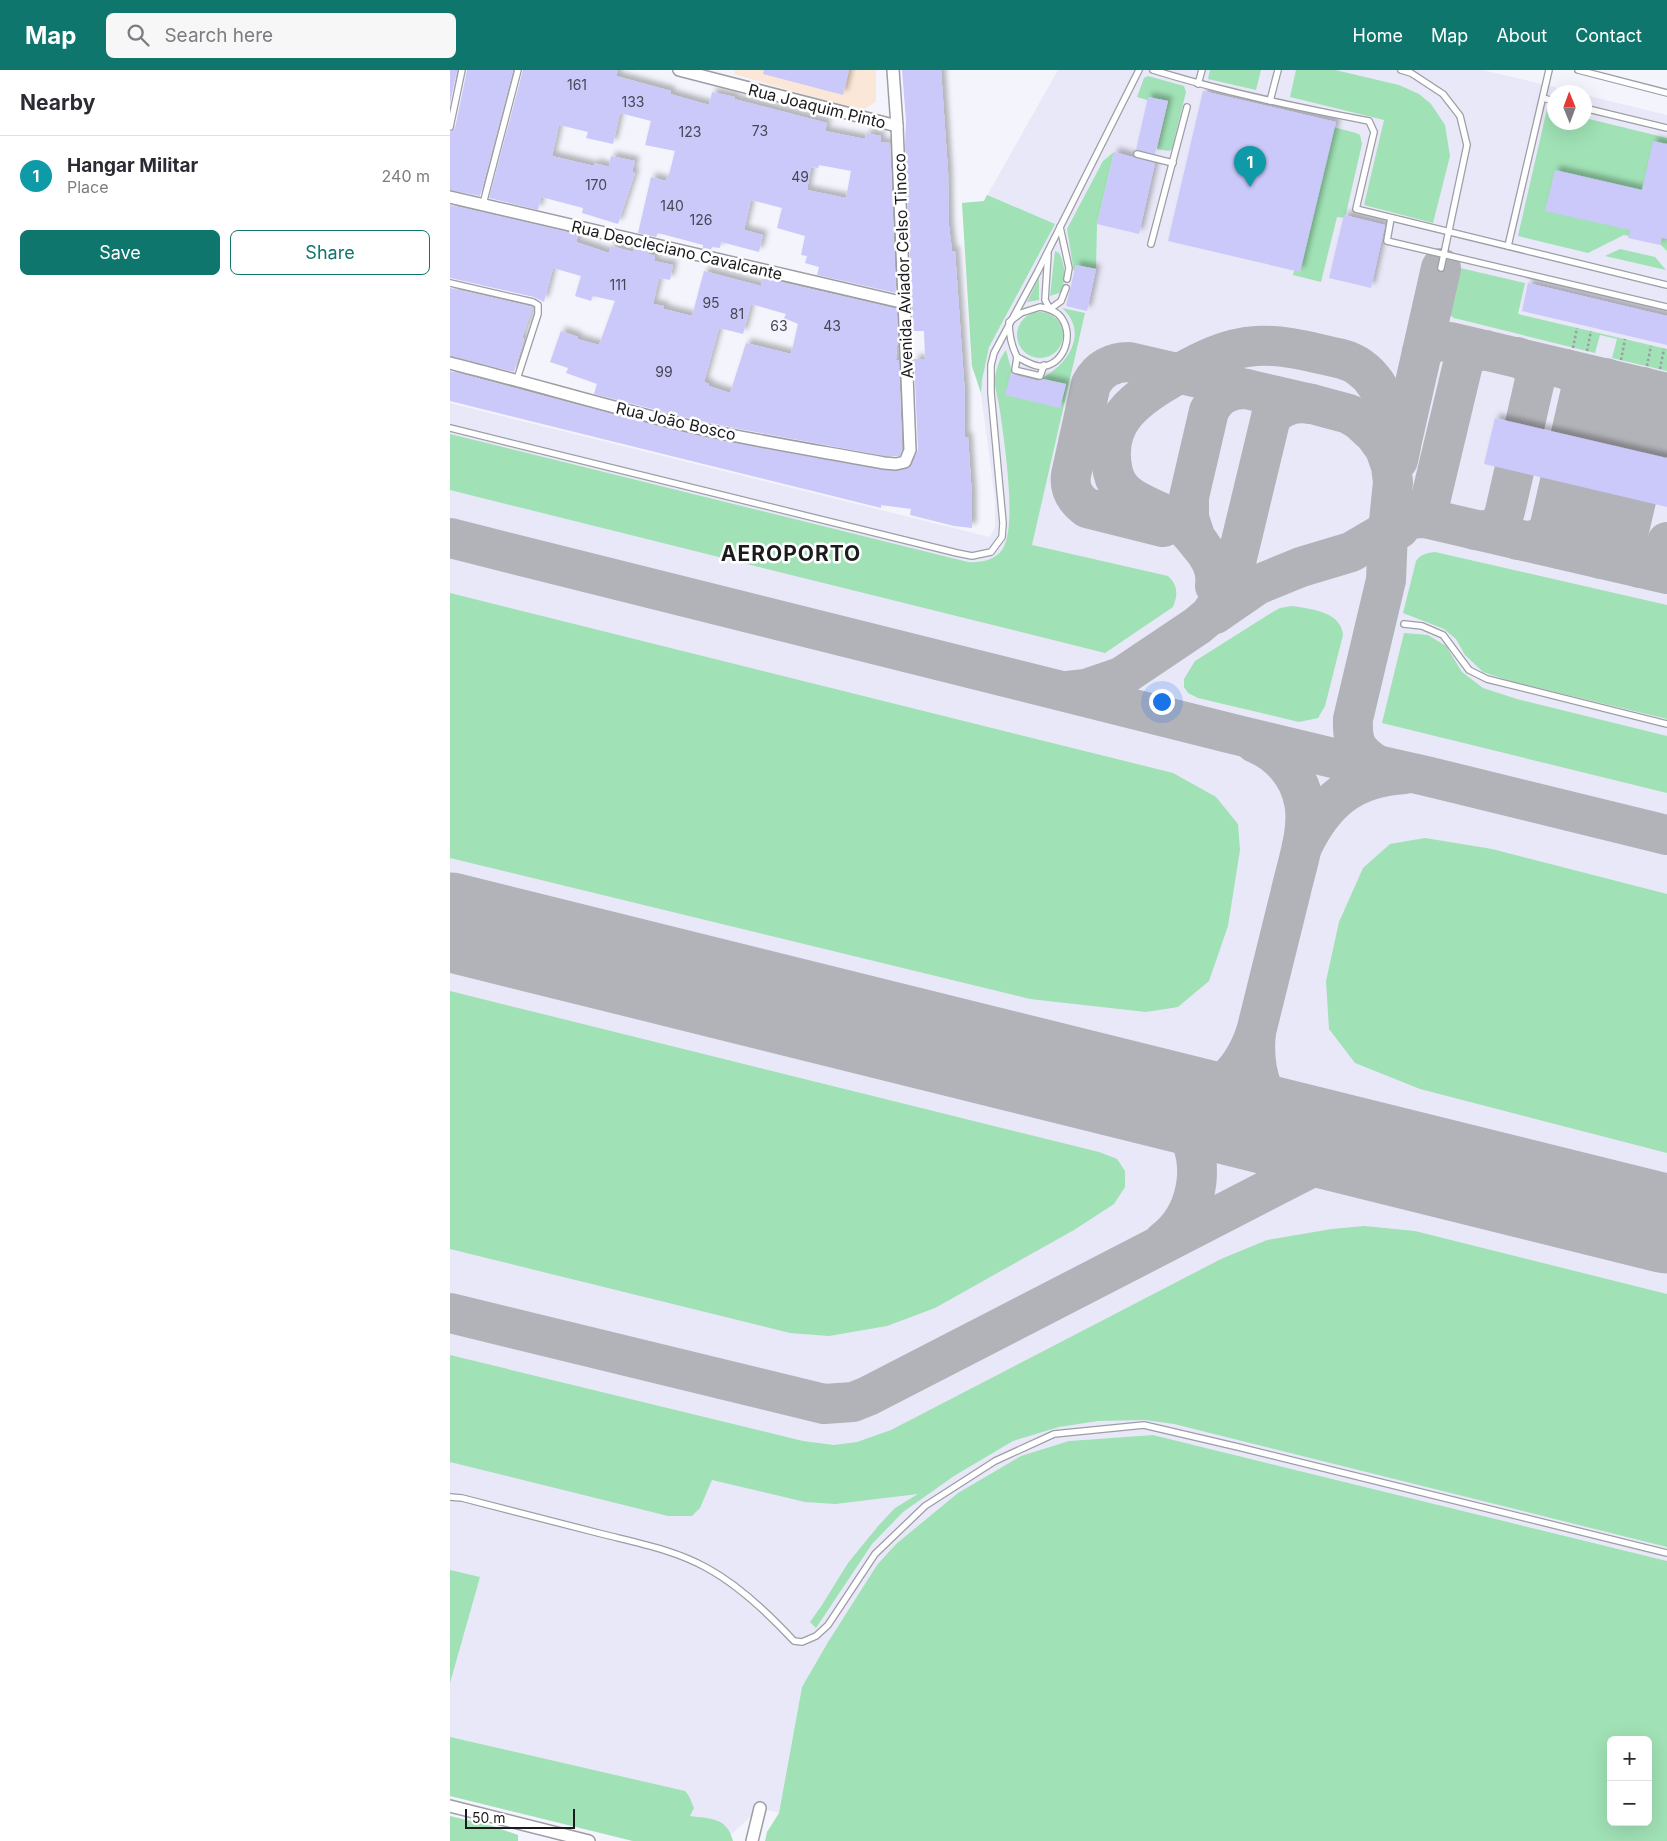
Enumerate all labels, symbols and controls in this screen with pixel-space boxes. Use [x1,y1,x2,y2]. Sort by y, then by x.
search box [106,13,456,58]
text: Map [25,21,76,50]
icon: search [124,21,152,49]
text: Search here [164,24,273,47]
text: Home [1353,25,1403,46]
text: Map [1431,25,1468,46]
text: About [1496,25,1547,46]
text: Contact [1575,25,1642,46]
house number: 161 [567,76,587,93]
street label: Rua Joaquim Pinto [746,79,888,133]
north arrow [1547,85,1592,130]
text: Nearby [20,90,95,115]
house number: 133 [622,93,645,110]
house number: 73 [752,122,768,139]
house number: 123 [679,123,701,140]
pin: 1 [1234,146,1266,187]
street label: Avenida Aviador Celso Tinoco [889,153,917,379]
text: Hangar Militar [67,154,198,177]
text: 1 [33,166,39,186]
text: 240 m [382,166,430,186]
house number: 49 [791,168,809,185]
house number: 170 [585,176,607,193]
text: Place [67,177,109,197]
house number: 140 [660,197,684,214]
house number: 126 [690,211,712,228]
street label: Rua Deocleciano Cavalcante [570,216,784,284]
button: Save [20,230,220,275]
button: Share [230,230,430,275]
house number: 111 [609,276,627,293]
house number: 95 [702,294,720,311]
house number: 81 [730,305,744,322]
house number: 63 [770,317,788,334]
house number: 43 [823,317,841,334]
house number: 99 [655,363,673,380]
street label: Rua João Bosco [614,397,738,445]
district label: AEROPORTO [721,541,861,566]
your location [1149,689,1175,715]
map controls [1607,1736,1652,1826]
button: + [1607,1736,1652,1781]
button: − [1607,1781,1652,1826]
scale bar [465,1806,575,1829]
text: 50 m [472,1809,506,1826]

